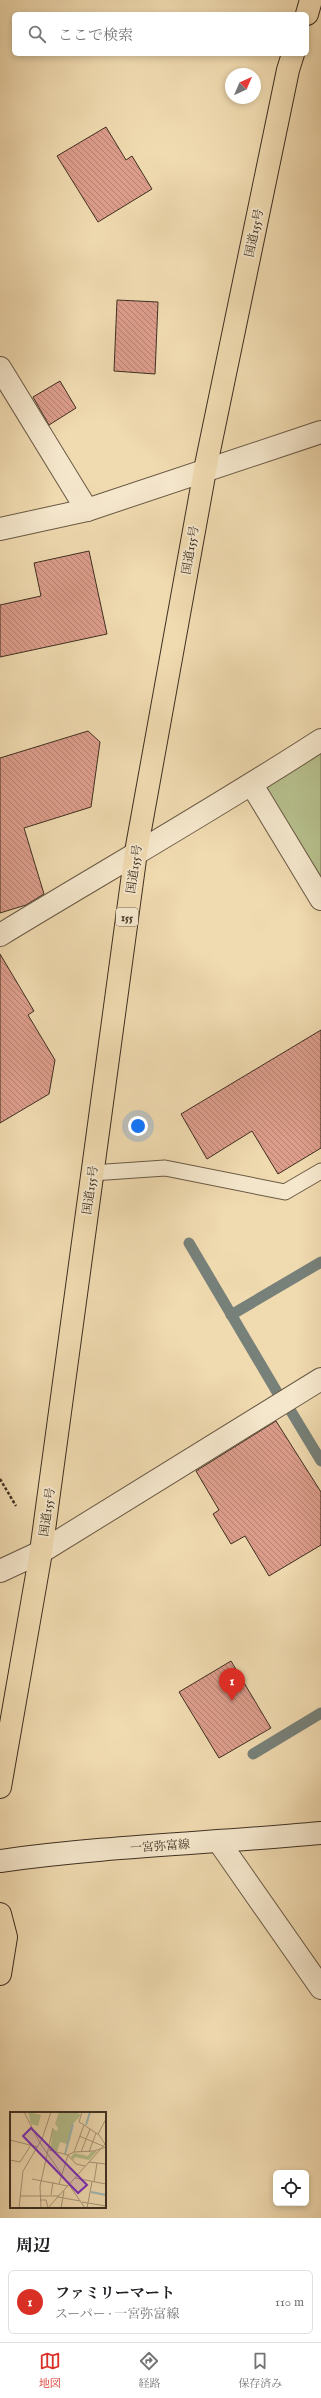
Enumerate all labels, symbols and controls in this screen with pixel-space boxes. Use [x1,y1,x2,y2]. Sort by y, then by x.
search box [12,12,309,56]
icon: search [26,23,48,45]
text: ここで検索 [58,26,133,45]
north arrow [225,68,261,104]
street label: 国道155号 [242,207,267,259]
street label: 国道155号 [179,525,202,576]
street label: 国道155号 [124,844,145,894]
road number: 155 [116,908,138,926]
your location [128,1116,148,1136]
street label: 国道155号 [80,1165,101,1215]
street label: 国道155号 [37,1487,58,1537]
pin: 1 [219,1668,245,1701]
street label: 一宮弥富線 [130,1837,190,1856]
inset map [10,2112,106,2208]
map controls [273,2170,309,2206]
button: locate [273,2170,309,2206]
text: 周辺 [16,2236,50,2257]
text: ファミリーマート [55,2284,175,2303]
text: 1 [28,2294,32,2311]
text: 110 m [275,2294,304,2311]
text: スーパー · 一宮弥富線 [55,2306,179,2323]
tab: 地図 [39,2350,61,2391]
tab: 経路 [138,2350,160,2391]
tab: 保存済み [238,2350,282,2391]

